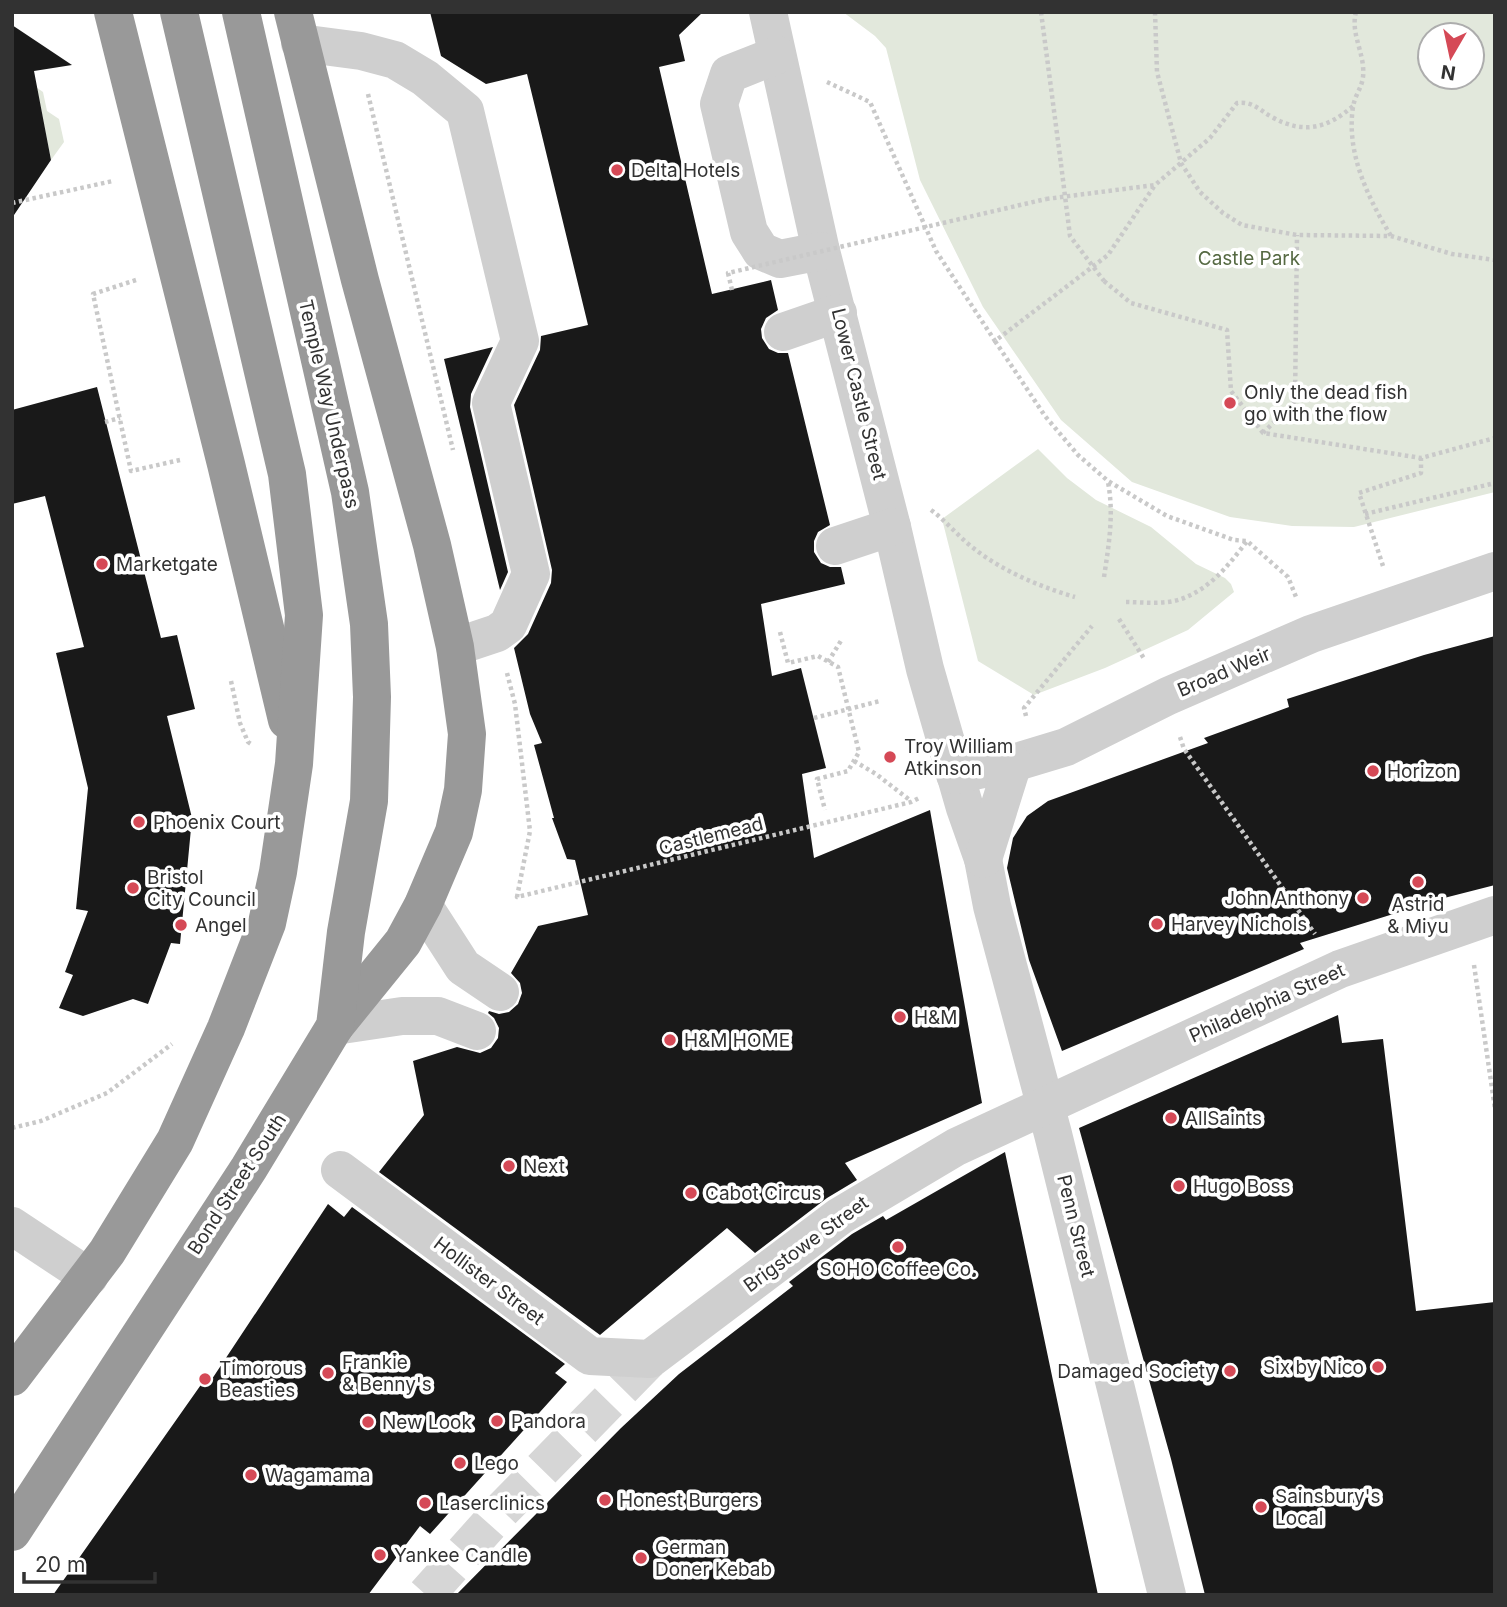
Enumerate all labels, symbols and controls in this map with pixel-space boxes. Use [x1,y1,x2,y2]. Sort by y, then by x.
north arrow [1416,21,1486,91]
text: N [1439,60,1457,85]
place label: Delta Hotels [631,159,740,182]
marker: Delta Hotels [609,162,625,178]
park label: Castle Park [1198,247,1301,270]
street label: Temple Way Underpass [294,297,364,511]
street label: Lower Castle Street [827,306,891,482]
place label: Only the dead fish go with the flow [1244,381,1408,426]
marker: Only the dead fish go with the flow [1222,395,1238,411]
place label: Marketgate [116,553,218,576]
marker: Marketgate [94,556,110,572]
street label: Broad Weir [1174,642,1274,702]
place label: Troy William Atkinson [904,735,1014,780]
marker: Troy William Atkinson [882,749,898,765]
place label: Horizon [1387,760,1457,783]
marker: Horizon [1365,763,1381,779]
place label: Phoenix Court [153,811,281,834]
street label: Castlemead [656,812,766,860]
marker: Phoenix Court [131,814,147,830]
place label: Bristol City Council [147,866,256,911]
marker: Astrid & Miyu [1410,874,1426,890]
marker: Bristol City Council [125,880,141,896]
place label: John Anthony [1224,887,1349,910]
marker: John Anthony [1355,890,1371,906]
place label: Astrid & Miyu [1387,893,1449,938]
place label: Harvey Nichols [1171,913,1307,936]
place label: Angel [195,914,247,937]
marker: Harvey Nichols [1149,916,1165,932]
marker: Angel [173,917,189,933]
street label: Philadelphia Street [1186,958,1348,1048]
place label: H&M [914,1006,958,1029]
marker: H&M [892,1009,908,1025]
place label: H&M HOME [684,1029,790,1052]
marker: H&M HOME [662,1032,678,1048]
place label: AllSaints [1185,1107,1262,1130]
street label: Bond Street South [183,1109,291,1259]
marker: AllSaints [1163,1110,1179,1126]
place label: Next [523,1155,565,1178]
marker: Next [501,1158,517,1174]
street label: Penn Street [1052,1173,1100,1279]
place label: Hugo Boss [1193,1175,1291,1198]
marker: Hugo Boss [1171,1178,1187,1194]
place label: Cabot Circus [705,1182,822,1205]
marker: Cabot Circus [683,1185,699,1201]
street label: Brigstowe Street [739,1191,873,1297]
street label: Hollister Street [429,1232,549,1330]
marker: SOHO Coffee Co. [890,1239,906,1255]
place label: SOHO Coffee Co. [820,1258,977,1281]
place label: Frankie & Benny's [342,1351,432,1396]
place label: Six by Nico [1263,1356,1364,1379]
place label: Timorous Beasties [219,1357,303,1402]
marker: Six by Nico [1370,1359,1386,1375]
place label: Damaged Society [1057,1360,1216,1383]
marker: Damaged Society [1222,1363,1238,1379]
marker: Frankie & Benny's [320,1365,336,1381]
marker: Timorous Beasties [197,1371,213,1387]
place label: Pandora [511,1410,586,1433]
place label: New Look [382,1411,472,1434]
marker: Pandora [489,1413,505,1429]
marker: New Look [360,1414,376,1430]
place label: Lego [474,1452,519,1475]
marker: Lego [452,1455,468,1471]
place label: Wagamama [265,1464,370,1487]
marker: Wagamama [243,1467,259,1483]
place label: Sainsbury's Local [1275,1485,1380,1530]
place label: Honest Burgers [619,1489,759,1512]
place label: Laserclinics [439,1492,545,1515]
marker: Honest Burgers [597,1492,613,1508]
marker: Laserclinics [417,1495,433,1511]
marker: Sainsbury's Local [1253,1499,1269,1515]
place label: German Doner Kebab [655,1536,772,1581]
scale bar [24,1540,156,1584]
place label: Yankee Candle [394,1544,528,1567]
marker: Yankee Candle [372,1547,388,1563]
marker: German Doner Kebab [633,1550,649,1566]
text: 20 m [35,1552,85,1577]

